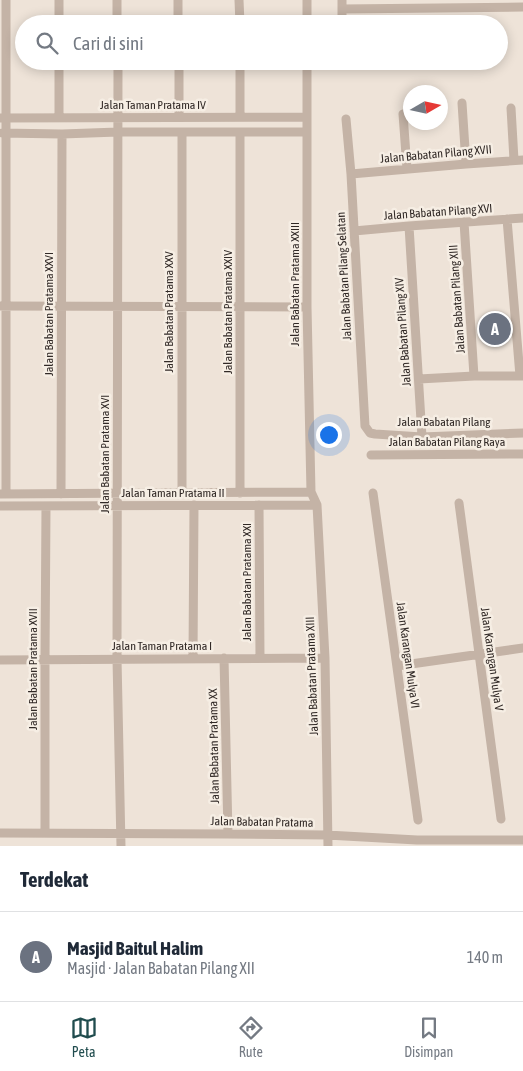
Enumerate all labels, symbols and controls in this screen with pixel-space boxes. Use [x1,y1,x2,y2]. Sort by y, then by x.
search box [15,15,508,70]
icon: search [33,29,61,57]
text: Cari di sini [73,32,144,54]
north arrow [403,85,448,130]
street label: Jalan Taman Pratama IV [100,98,206,112]
street label: Jalan Babatan Pilang XVII [380,142,492,166]
street label: Jalan Babatan Pilang XVI [383,201,493,223]
street label: Jalan Babatan Pilang Selatan [334,211,354,341]
street label: Jalan Babatan Pratama XXIII [288,222,302,346]
street label: Jalan Babatan Pilang XIII [446,244,468,354]
street label: Jalan Babatan Pratama XXIV [221,250,235,374]
street label: Jalan Babatan Pratama XXV [162,251,176,373]
street label: Jalan Babatan Pratama XXVI [42,252,56,376]
street label: Jalan Babatan Pilang XIV [392,277,414,387]
pin: A [479,310,511,348]
street label: Jalan Babatan Pratama XVI [98,395,112,513]
street label: Jalan Babatan Pilang [398,415,491,429]
your location [316,422,342,448]
street label: Jalan Babatan Pilang Raya [389,435,505,449]
street label: Jalan Taman Pratama II [121,486,225,500]
street label: Jalan Babatan Pratama XXI [240,523,254,641]
street label: Jalan Karangan Mulya VI [394,601,422,709]
street label: Jalan Karangan Mulya V [478,606,506,712]
street label: Jalan Babatan Pratama XVII [26,608,40,730]
street label: Jalan Babatan Pratama XIII [303,616,321,736]
street label: Jalan Taman Pratama I [112,639,212,653]
street label: Jalan Babatan Pratama XX [206,688,222,804]
street label: Jalan Babatan Pratama [211,814,313,830]
text: Terdekat [20,867,88,891]
text: Masjid Baitul Halim [67,937,203,959]
text: A [32,948,40,966]
text: 140 m [467,948,503,966]
text: Masjid · Jalan Babatan Pilang XII [67,959,255,977]
tab: Peta [70,1014,98,1060]
tab: Rute [237,1014,265,1060]
tab: Disimpan [404,1014,453,1060]

